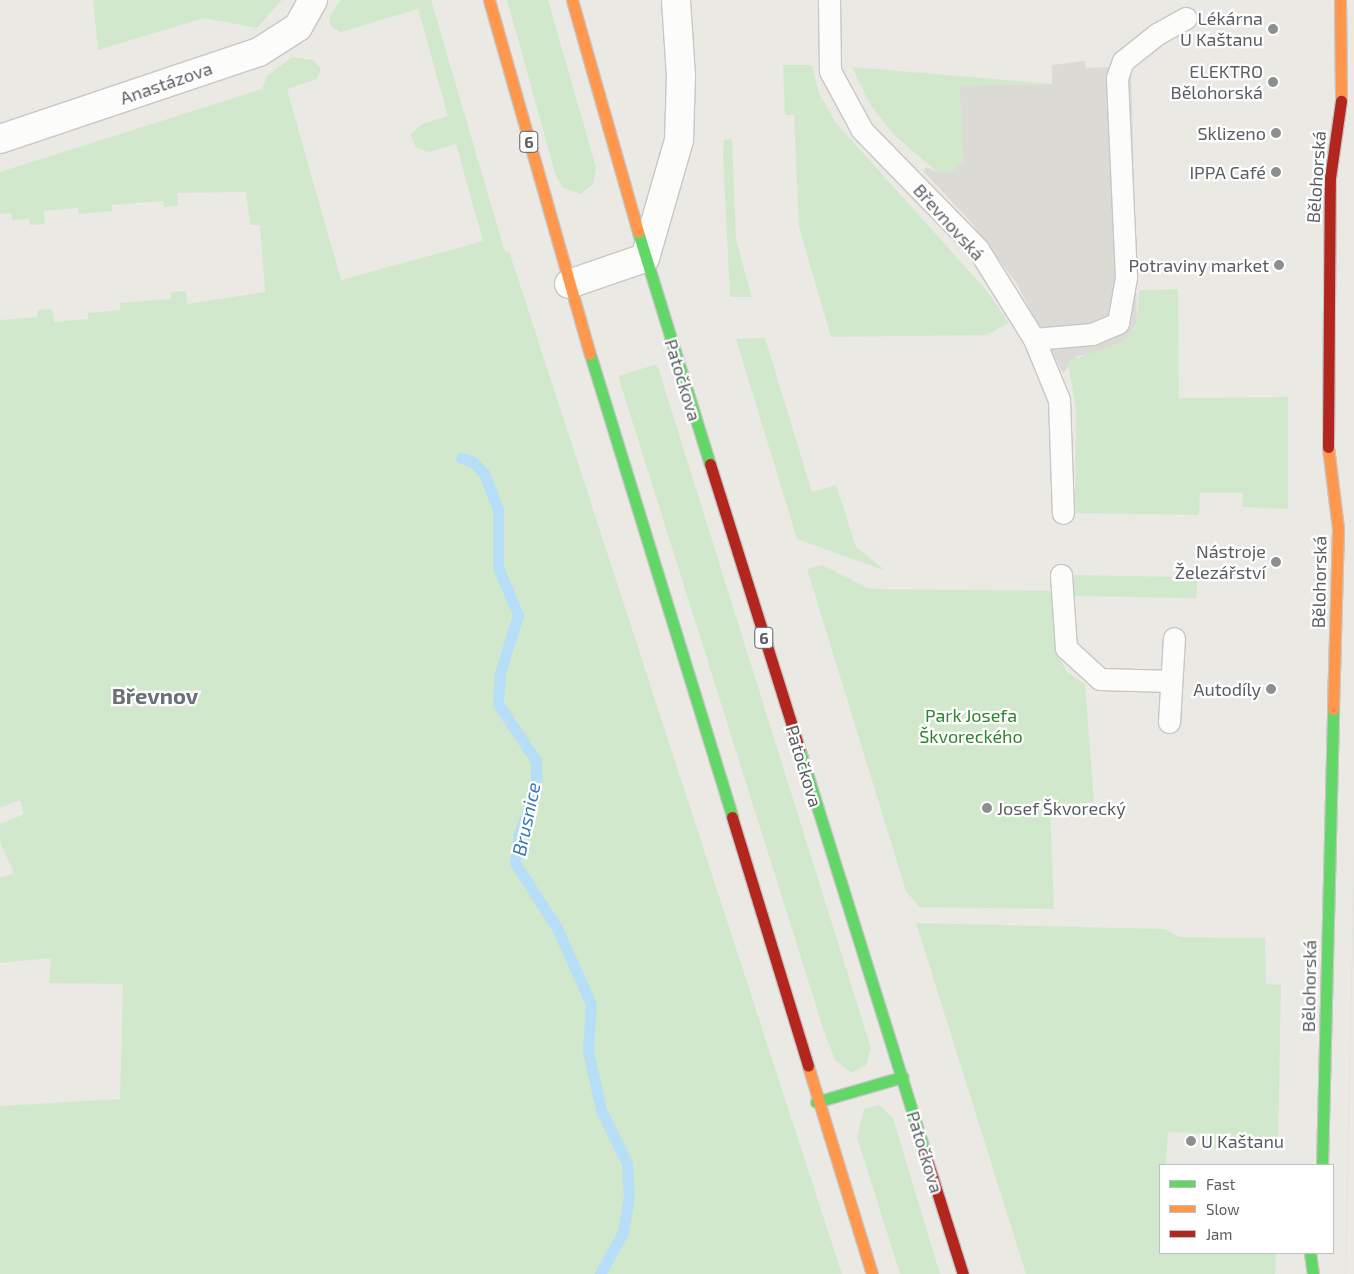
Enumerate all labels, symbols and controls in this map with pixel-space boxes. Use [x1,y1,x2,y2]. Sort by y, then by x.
place label: Lékárna U Kaštanu [1180,8,1263,50]
marker: Lékárna U Kaštanu [1267,23,1279,35]
street label: Anastázova [117,57,215,109]
place label: ELEKTRO Bělohorská [1171,61,1263,104]
marker: ELEKTRO Bělohorská [1267,76,1279,88]
place label: Sklizeno [1197,122,1266,144]
marker: Sklizeno [1270,127,1282,139]
road number: 6 [519,128,539,156]
street label: Bělohorská [1302,130,1330,224]
place label: IPPA Café [1189,161,1266,183]
marker: IPPA Café [1270,166,1282,178]
street label: Břevnovská [909,179,989,265]
place label: Potraviny market [1128,254,1269,276]
marker: Potraviny market [1273,259,1285,271]
street label: Patočkova [660,336,706,424]
street label: Bělohorská [1307,536,1331,628]
place label: Nástroje Železářství [1175,541,1266,584]
marker: Nástroje Železářství [1270,556,1282,568]
road number: 6 [754,624,774,651]
place label: Autodíly [1193,678,1261,700]
district label: Břevnov [112,683,198,709]
marker: Autodíly [1265,683,1277,695]
park label: Park Josefa Škvoreckého [919,705,1023,748]
street label: Patočkova [781,722,827,810]
water label: Brusnice [507,780,545,858]
place label: Josef Škvorecký [997,797,1126,819]
marker: Josef Škvorecký [981,802,993,814]
street label: Bělohorská [1297,940,1321,1032]
street label: Patočkova [902,1108,948,1196]
place label: U Kaštanu [1201,1130,1284,1152]
marker: U Kaštanu [1185,1135,1197,1147]
legend [1159,1164,1334,1254]
text: Fast [1206,1175,1235,1193]
text: Slow [1206,1200,1240,1218]
text: Jam [1206,1225,1232,1243]

